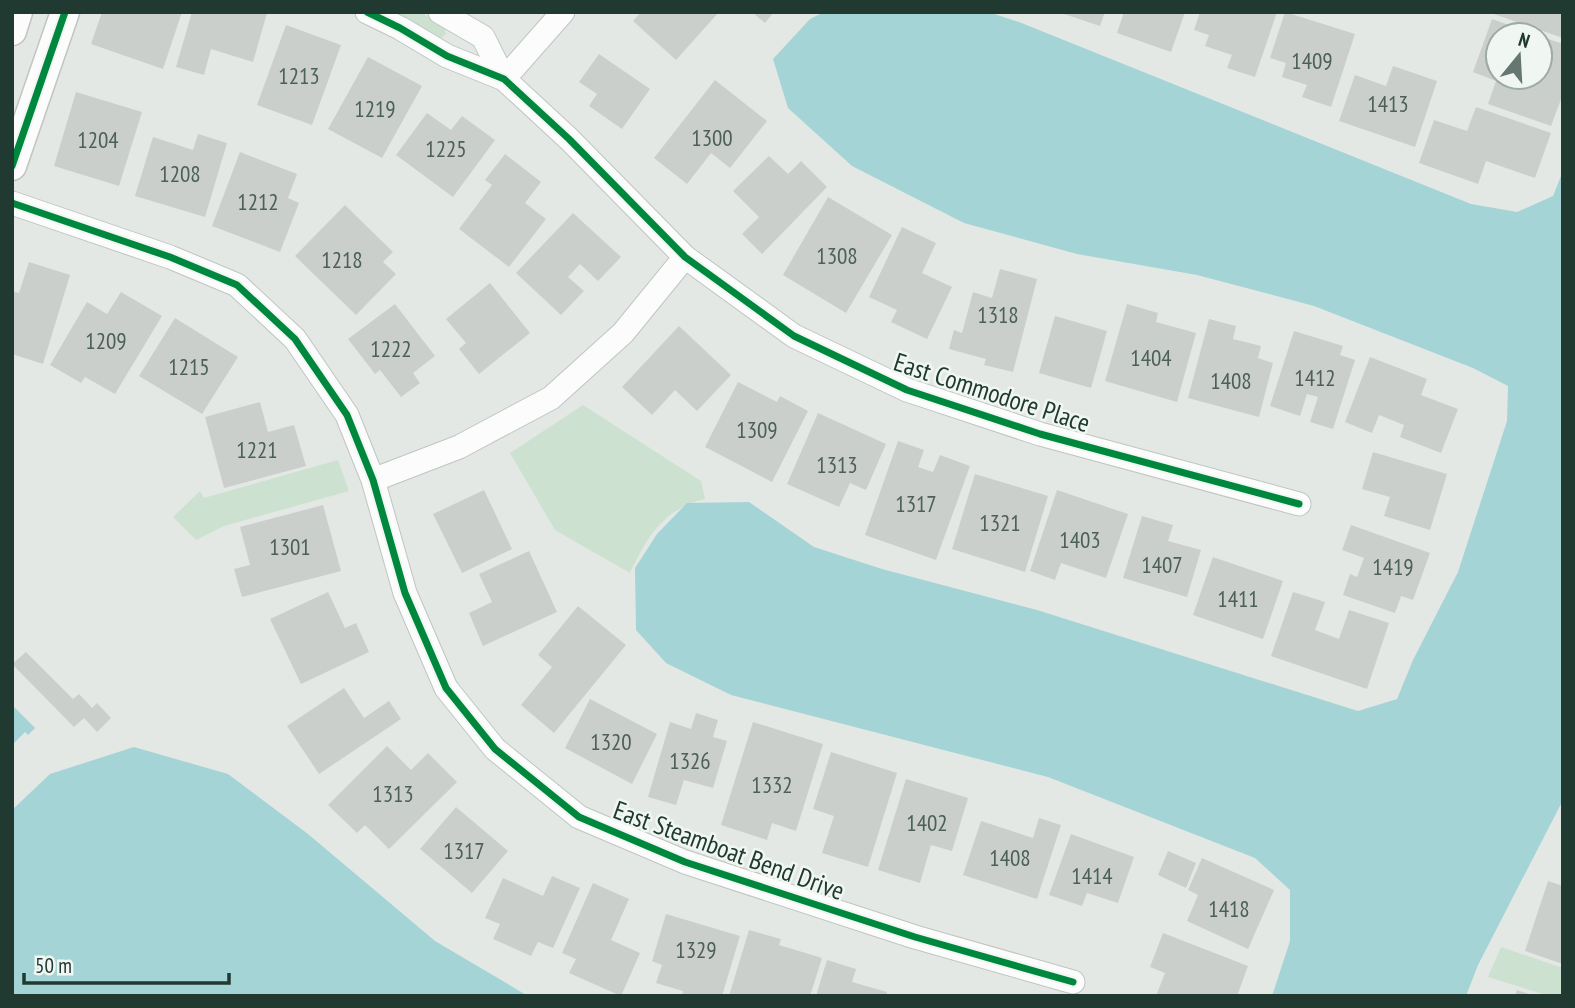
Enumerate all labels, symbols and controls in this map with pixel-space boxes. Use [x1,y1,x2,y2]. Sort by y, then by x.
north arrow [1484,21,1554,91]
text: N [1516,27,1533,53]
house number: 1409 [1291,46,1333,75]
house number: 1213 [278,61,320,90]
house number: 1413 [1367,89,1409,118]
house number: 1219 [354,94,396,123]
house number: 1300 [691,123,733,152]
house number: 1204 [77,125,119,154]
house number: 1225 [425,134,467,163]
house number: 1208 [159,159,201,188]
house number: 1212 [237,187,279,216]
house number: 1308 [816,241,858,270]
house number: 1218 [321,245,363,274]
house number: 1318 [977,300,1019,329]
house number: 1209 [85,326,127,355]
house number: 1222 [370,334,412,363]
house number: 1404 [1130,343,1172,372]
street label: East Commodore Place [890,345,1094,439]
house number: 1215 [168,352,210,381]
house number: 1412 [1294,363,1336,392]
house number: 1408 [1210,366,1252,395]
house number: 1309 [736,415,778,444]
house number: 1221 [236,435,278,464]
house number: 1313 [816,450,858,479]
house number: 1317 [895,489,937,518]
house number: 1321 [979,508,1021,537]
house number: 1403 [1059,525,1101,554]
house number: 1301 [269,532,311,561]
house number: 1407 [1141,550,1183,579]
house number: 1419 [1372,552,1414,581]
house number: 1411 [1217,584,1259,613]
house number: 1320 [590,727,632,756]
house number: 1326 [669,746,711,775]
house number: 1332 [751,770,793,799]
house number: 1313 [372,779,414,808]
street label: East Steamboat Bend Drive [609,793,849,907]
house number: 1402 [906,808,948,837]
house number: 1317 [443,836,485,865]
house number: 1408 [989,843,1031,872]
house number: 1414 [1071,861,1113,890]
house number: 1418 [1208,894,1250,923]
house number: 1329 [675,935,717,964]
scale bar [24,942,229,986]
text: 50 m [35,952,72,979]

